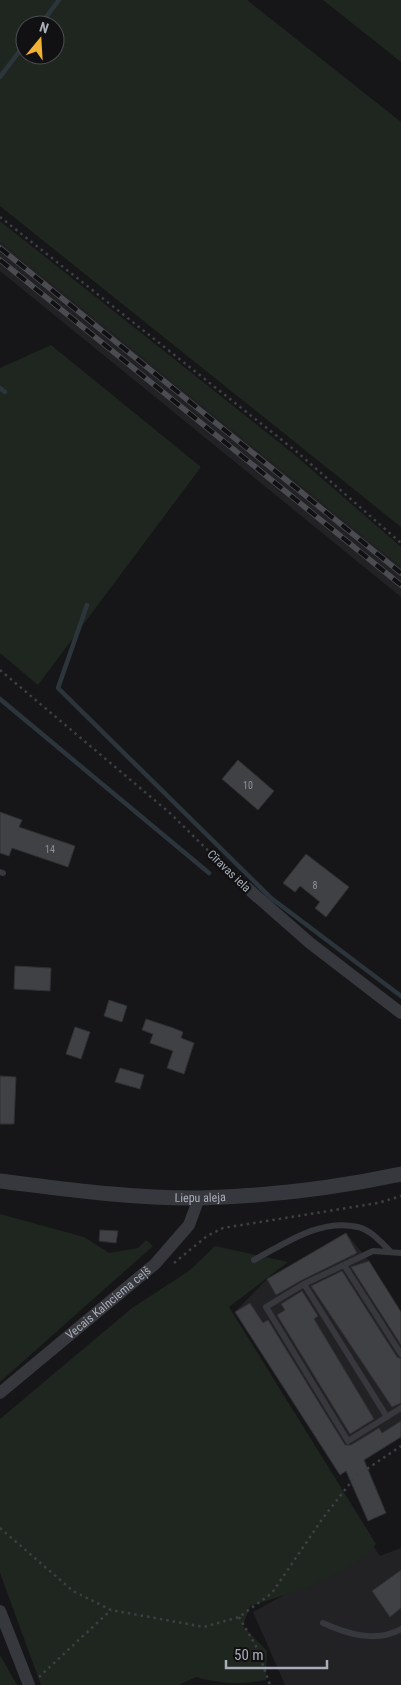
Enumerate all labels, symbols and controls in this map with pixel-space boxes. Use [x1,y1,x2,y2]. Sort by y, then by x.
north arrow [15,15,65,65]
text: N [37,19,51,37]
house number: 10 [243,780,253,791]
house number: 14 [45,844,55,855]
street label: Cīravas iela [204,847,254,895]
house number: 8 [313,880,318,891]
street label: Liepu aleja [174,1190,226,1205]
street label: Vecais Kalnciema ceļš [63,1263,154,1342]
scale bar [226,1638,327,1670]
text: 50 m [234,1646,264,1664]

